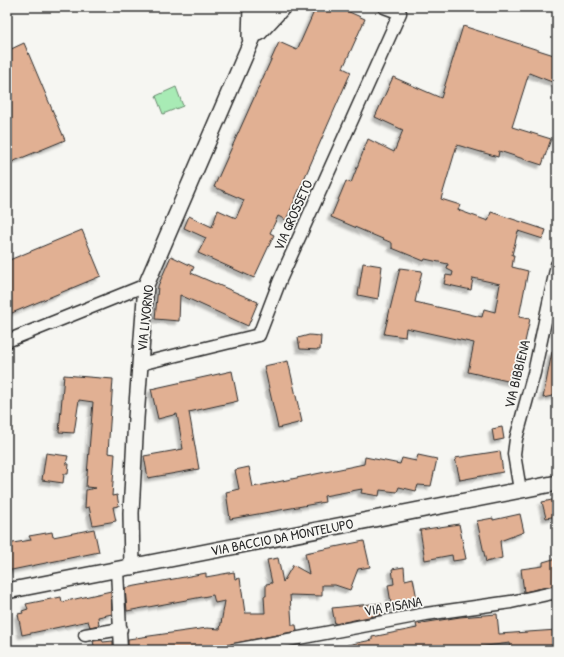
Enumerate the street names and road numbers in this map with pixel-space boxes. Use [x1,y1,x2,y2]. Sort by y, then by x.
street label: VIA GROSSETO [269,176,317,253]
street label: VIA LIVORNO [132,283,157,352]
street label: VIA BIBBIENA [499,338,534,410]
street label: VIA BACCIO DA MONTELUPO [209,513,355,560]
street label: VIA PISANA [362,591,424,620]

